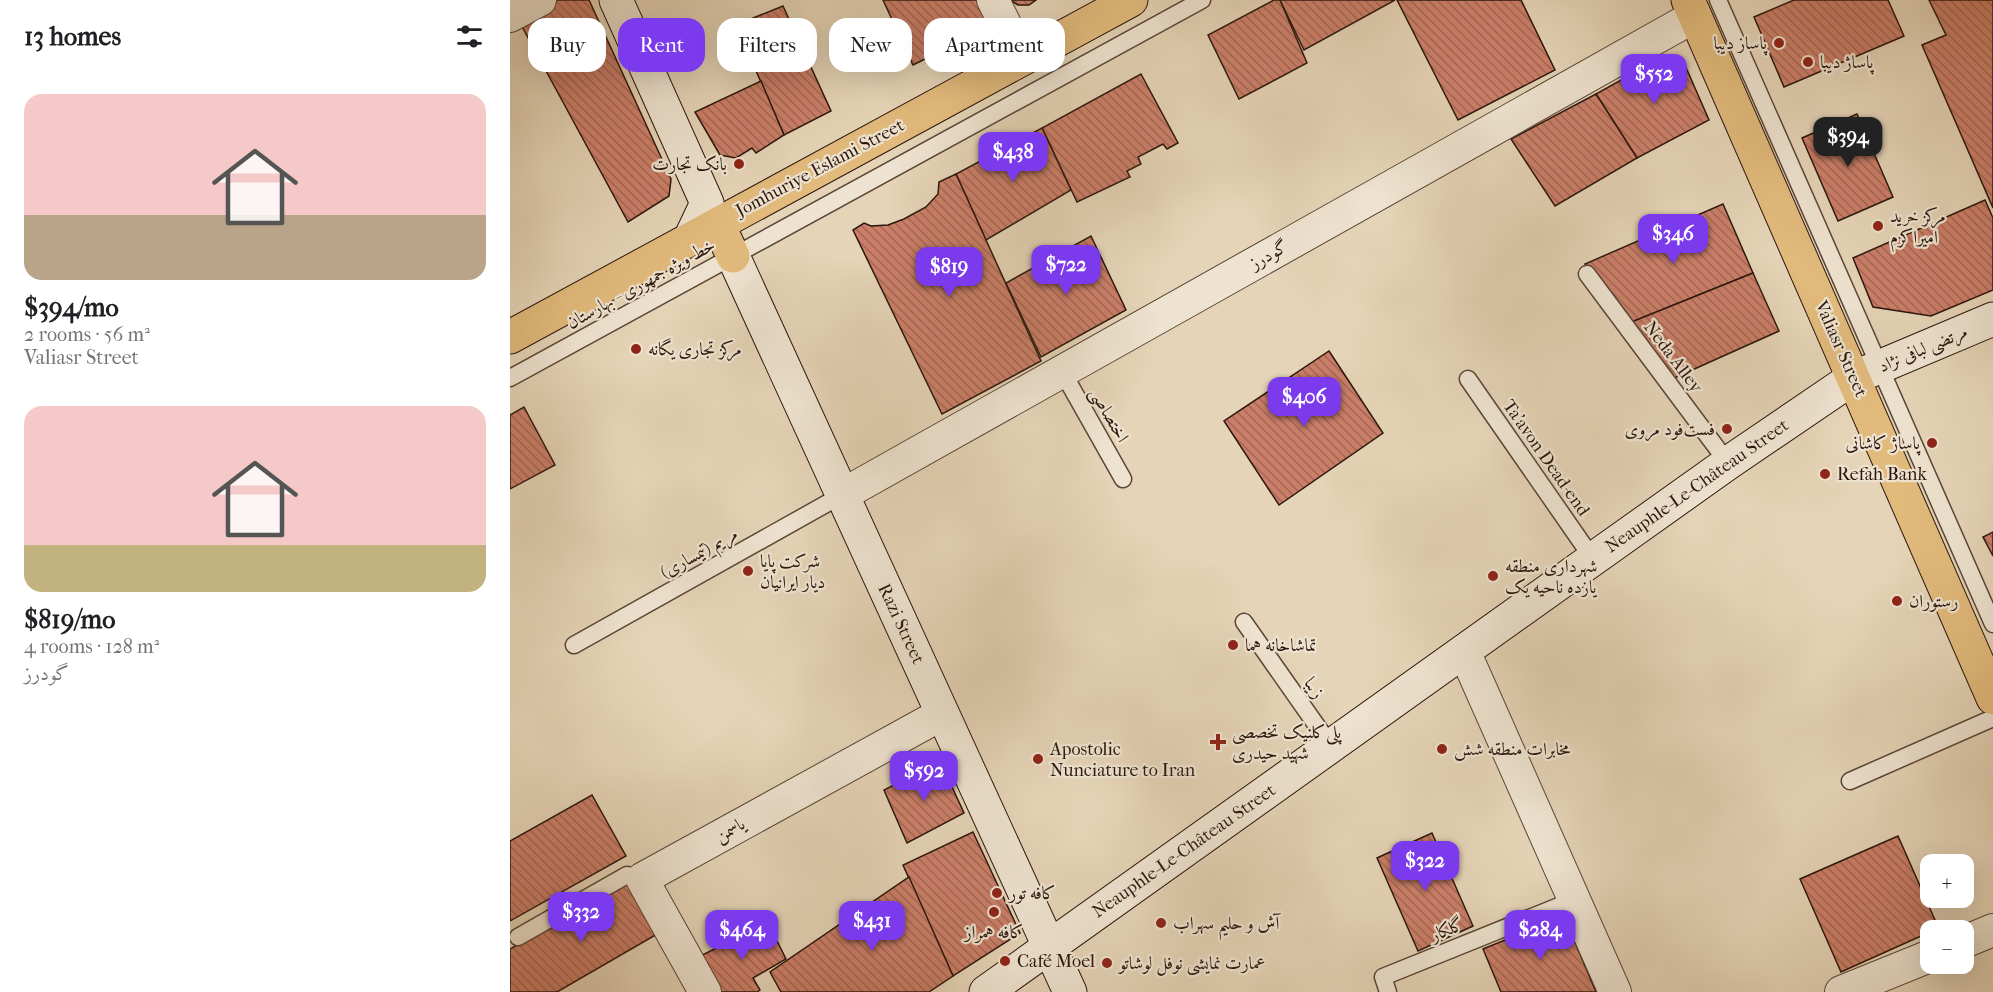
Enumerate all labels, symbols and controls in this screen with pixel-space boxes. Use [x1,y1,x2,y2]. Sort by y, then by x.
chip: Buy [528,18,606,72]
chip: Rent [618,18,705,72]
chip: Filters [717,18,817,72]
chip: New [829,18,912,72]
chip: Apartment [924,18,1065,72]
icon: filters [453,20,486,53]
text: 13 homes [24,21,121,52]
place label: پاساز دیبا [1714,33,1769,56]
marker: پاساز دیبا [1772,36,1786,50]
place label: پاساژ دیبا [1820,52,1875,75]
pin: $552 [1618,54,1690,105]
marker: پاساژ دیبا [1801,55,1815,69]
text: $552 [1635,62,1673,85]
street label: Jomhuriye Eslami Street [730,114,908,222]
pin: $394 [1812,117,1884,168]
text: $394 [1827,125,1869,148]
pin: $438 [977,132,1049,183]
icon: home [201,133,309,241]
text: $438 [992,140,1034,163]
place label: بانک تجارت [652,154,727,175]
marker: بانک تجارت [732,157,746,171]
place label: مرکز خرید امیراکرم [1890,206,1946,253]
pin: $346 [1637,214,1709,265]
marker: مرکز خرید امیراکرم [1871,219,1885,233]
text: $346 [1652,222,1694,245]
street label: خط ویژه جمهوری - بهارستان [563,234,719,334]
street label: گودرز [1244,236,1292,275]
pin: $722 [1030,245,1102,296]
pin: $819 [913,247,985,298]
text: $722 [1045,253,1087,276]
text: $819 [930,255,968,278]
text: $394/mo [24,292,119,323]
street label: Valiasr Street [1810,297,1872,401]
street label: Neda Alley [1639,317,1707,398]
street label: مرتضی لبافی نژاد [1875,321,1971,379]
text: 2 rooms · 56 m² [24,323,150,346]
place label: مرکز تجاری یگانه [648,337,742,362]
marker: مرکز تجاری یگانه [629,342,643,356]
text: Valiasr Street [24,346,139,369]
pin: $406 [1268,377,1340,428]
street label: اختصاصی [1083,384,1133,447]
text: $406 [1282,385,1326,408]
street label: Ta'avon Dead-end [1498,396,1594,520]
street label: Neauphle-Le-Château Street [1601,414,1793,557]
place label: فست‌فود مروی [1624,419,1715,442]
marker: فست‌فود مروی [1720,422,1734,436]
place label: پاساژ کاشانی [1846,433,1922,456]
marker: پاساژ کاشانی [1925,436,1939,450]
icon: home [201,445,309,553]
place label: Refah Bank [1837,464,1927,485]
marker: Refah Bank [1818,467,1832,481]
street label: مریم (تیمساری) [657,523,744,587]
place label: شرکت پایا دیار ایرانیان [760,551,825,593]
place label: شهرداری منطقه یازده ناحیه یک [1505,556,1598,598]
marker: شرکت پایا دیار ایرانیان [741,564,755,578]
marker: شهرداری منطقه یازده ناحیه یک [1486,569,1500,583]
street label: Razi Street [873,580,929,668]
place label: رستوران [1909,591,1958,612]
marker: رستوران [1890,594,1904,608]
text: $819/mo [24,604,115,635]
text: 4 rooms · 128 m² [24,635,159,658]
place label: تماشاخانه هما [1245,635,1317,656]
marker: تماشاخانه هما [1226,638,1240,652]
text: گودرز [24,662,69,685]
street label: زیبا [1299,673,1329,703]
place label: پلی‌کلنیک تخصصی شهید حیدری [1232,722,1343,765]
marker: پلی‌کلنیک تخصصی شهید حیدری [1209,733,1227,751]
place label: Apostolic Nunciature to Iran [1049,739,1196,781]
place label: مخابرات منطقه شش [1454,739,1571,761]
marker: مخابرات منطقه شش [1435,742,1449,756]
pin: $592 [888,751,960,802]
marker: Apostolic Nunciature to Iran [1031,752,1045,766]
text: $592 [904,759,944,782]
street label: Neauphle-Le-Château Street [1088,779,1280,922]
street label: یاسمن [711,812,751,848]
pin: $322 [1389,841,1461,892]
text: $322 [1405,849,1445,872]
map controls [1920,854,1974,974]
button: + [1920,854,1974,908]
place label: کافه تور [1007,883,1056,904]
marker: کافه تور [990,886,1004,900]
pin: $332 [545,892,617,943]
text: $332 [562,900,600,923]
pin: $431 [836,901,908,952]
marker: کافه همراز [987,905,1001,919]
text: $431 [853,909,891,932]
pin: $464 [706,910,778,961]
pin: $284 [1504,910,1576,961]
place label: آش و حلیم سهراب [1173,913,1281,941]
street label: گلکار [1425,913,1467,947]
marker: آش و حلیم سهراب [1154,916,1168,930]
text: $464 [719,918,765,941]
text: $284 [1518,918,1562,941]
button: − [1920,920,1974,974]
place label: کافه همراز [962,922,1024,944]
place label: Café Moel [1017,951,1095,972]
place label: عمارت نمایشی نوفل لوشاتو [1117,953,1265,976]
marker: Café Moel [998,954,1012,968]
marker: عمارت نمایشی نوفل لوشاتو [1100,956,1114,970]

